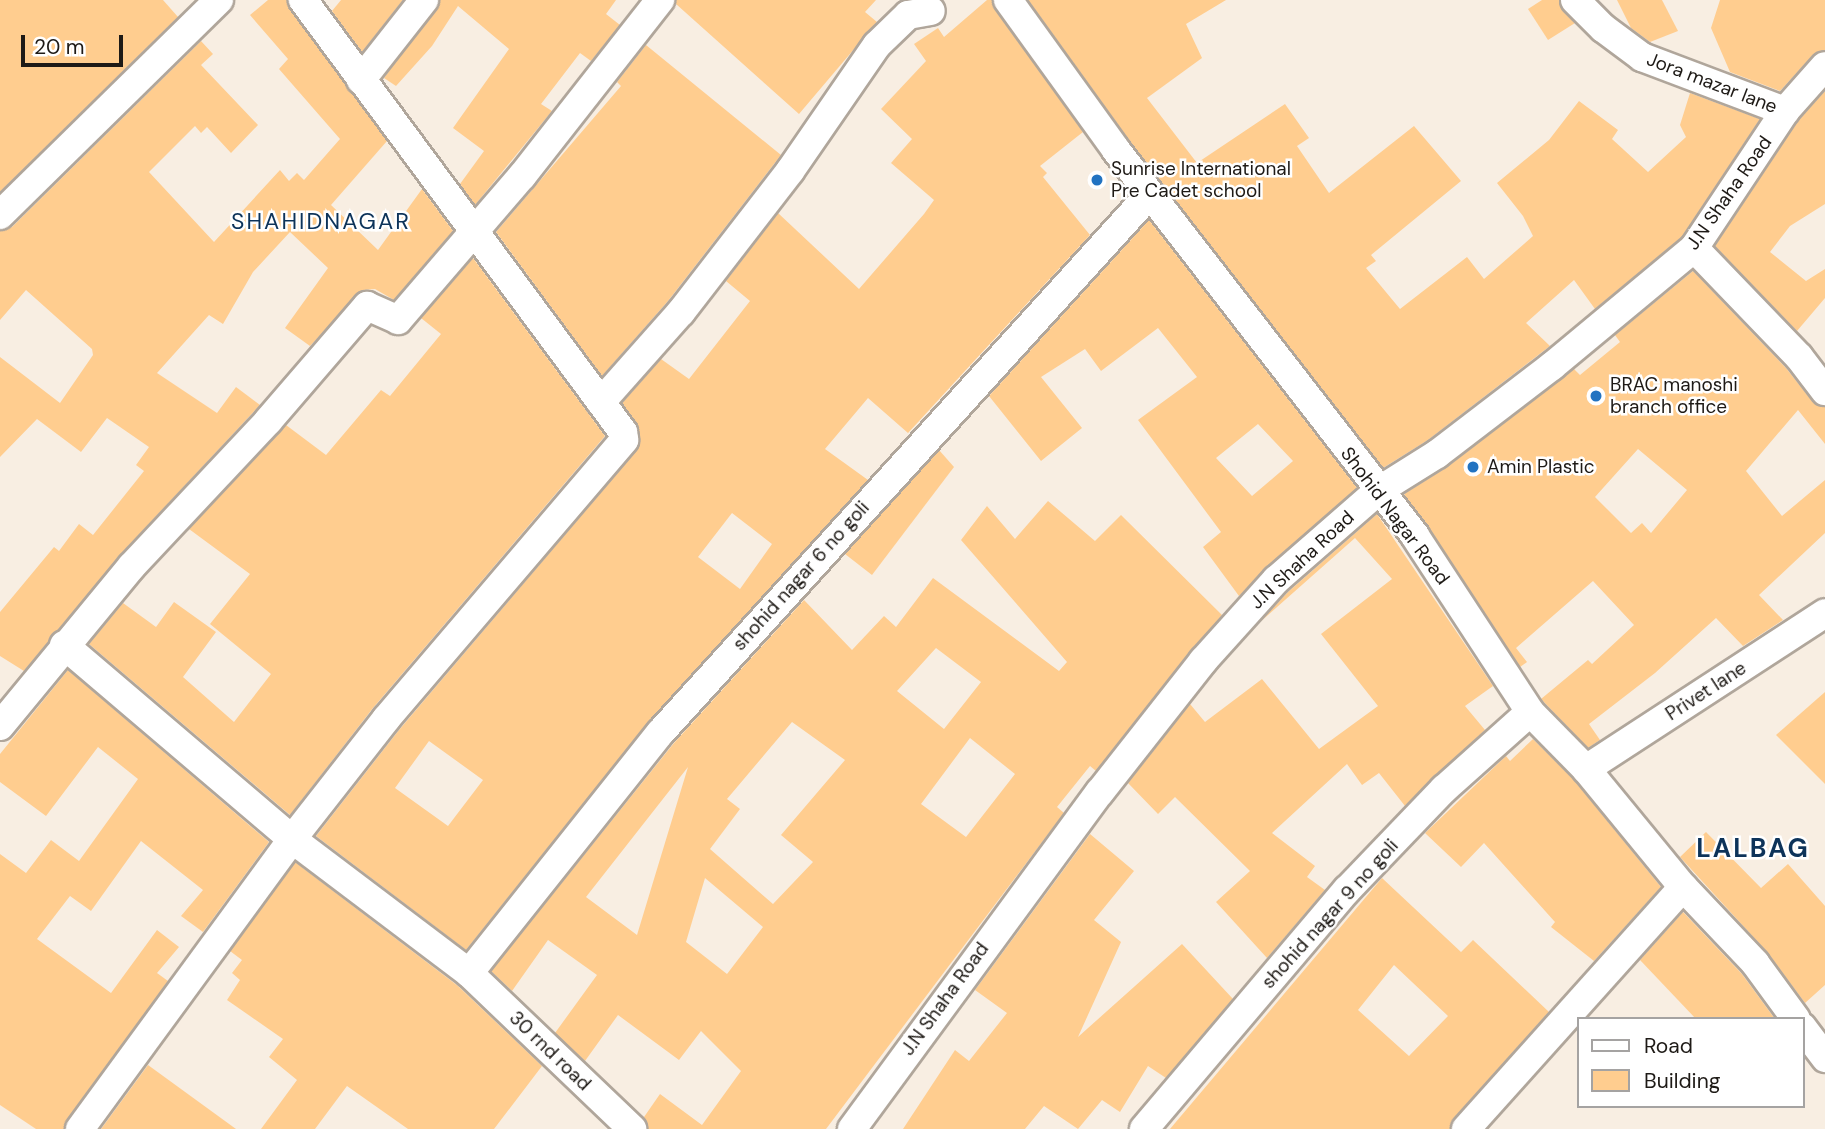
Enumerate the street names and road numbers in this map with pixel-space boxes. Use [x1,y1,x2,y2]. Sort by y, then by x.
street label: Jora mazar lane [1644,48,1780,118]
street label: J.N Shaha Road [1681,132,1777,254]
street label: Shohid Nagar Road [1336,443,1454,589]
street label: shohid nagar 6 no goli [728,497,874,655]
street label: J.N Shaha Road [1245,506,1359,614]
street label: Privet lane [1661,657,1751,725]
street label: shohid nagar 9 no goli [1257,835,1403,993]
street label: J.N Shaha Road [896,938,994,1060]
street label: 30 rnd road [505,1007,595,1095]

